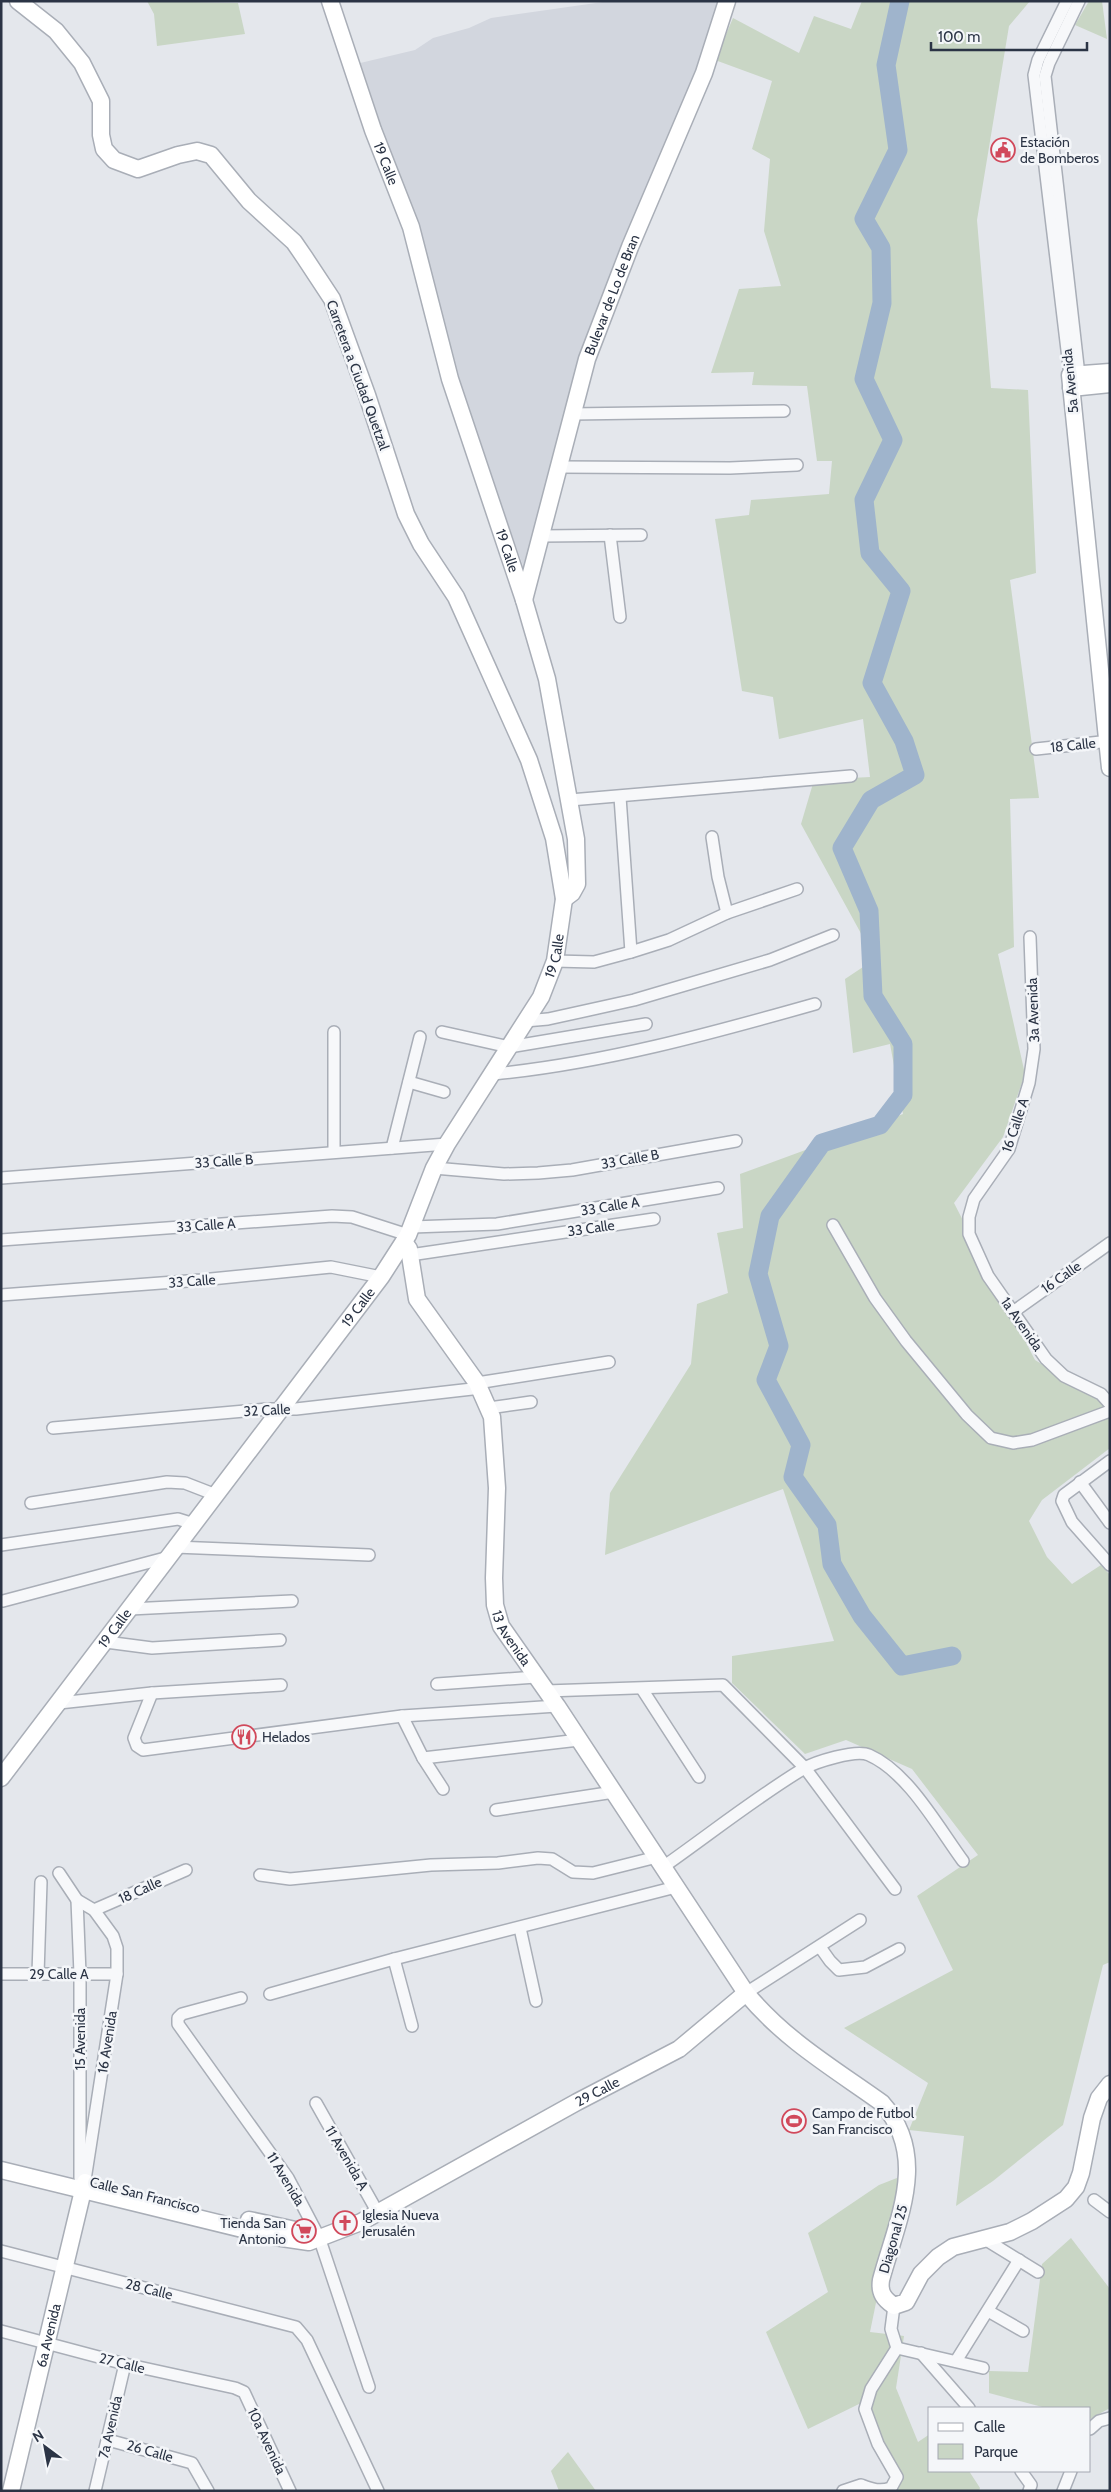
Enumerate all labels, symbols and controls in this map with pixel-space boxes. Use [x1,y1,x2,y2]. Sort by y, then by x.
scale bar [931,20,1087,52]
text: 100 m [938,28,980,46]
place label: Estación de Bomberos [1020,133,1099,167]
public building icon: Estación de Bomberos [990,137,1016,163]
street label: 19 Calle [370,139,403,188]
street label: Bulevar de Lo de Bran [580,231,643,358]
street label: Carretera a Ciudad Quetzal [322,297,394,453]
street label: 5a Avenida [1058,348,1082,414]
street label: 19 Calle [492,526,523,575]
street label: 18 Calle [1050,734,1096,756]
street label: 19 Calle [540,933,568,980]
street label: 3a Avenida [1023,977,1043,1043]
street label: 16 Calle A [997,1095,1033,1155]
street label: 33 Calle B [599,1145,661,1173]
street label: 33 Calle B [194,1150,254,1172]
street label: 33 Calle A [579,1192,641,1220]
street label: 33 Calle A [176,1214,236,1236]
street label: 33 Calle [566,1216,616,1240]
street label: 16 Calle [1038,1257,1084,1297]
street label: 33 Calle [168,1270,216,1292]
street label: 19 Calle [337,1284,379,1330]
street label: 1a Avenida [997,1294,1047,1355]
street label: 32 Calle [243,1400,291,1420]
street label: 19 Calle [94,1605,135,1651]
street label: 13 Avenida [488,1608,535,1670]
restaurant icon: Helados [231,1724,257,1750]
place label: Helados [262,1728,310,1746]
street label: 18 Calle [116,1873,164,1907]
street label: 29 Calle A [29,1965,89,1983]
street label: 15 Avenida [71,2007,89,2070]
street label: 16 Avenida [93,2009,121,2075]
street label: 29 Calle [572,2073,622,2110]
place label: Campo de Futbol San Francisco [812,2104,915,2138]
sports icon: Campo de Futbol San Francisco [781,2108,807,2134]
street label: 11 Avenida A [321,2123,373,2194]
street label: 11 Avenida [263,2149,309,2209]
street label: Calle San Francisco [88,2173,202,2217]
street label: Diagonal 25 [875,2203,911,2275]
place label: Iglesia Nueva Jerusalén [361,2206,439,2240]
church icon: Iglesia Nueva Jerusalén [332,2210,358,2236]
place label: Tienda San Antonio [220,2214,286,2248]
supermarket icon: Tienda San Antonio [291,2218,317,2244]
street label: 28 Calle [124,2274,174,2304]
street label: 6a Avenida [32,2301,65,2369]
street label: 27 Calle [97,2349,147,2377]
street label: 7a Avenida [94,2394,126,2460]
street label: 10a Avenida [244,2405,290,2477]
legend [928,2407,1091,2472]
text: Calle [974,2418,1005,2436]
north arrow [20,2422,70,2472]
text: N [29,2426,47,2446]
street label: 26 Calle [125,2436,175,2466]
text: Parque [974,2443,1018,2461]

